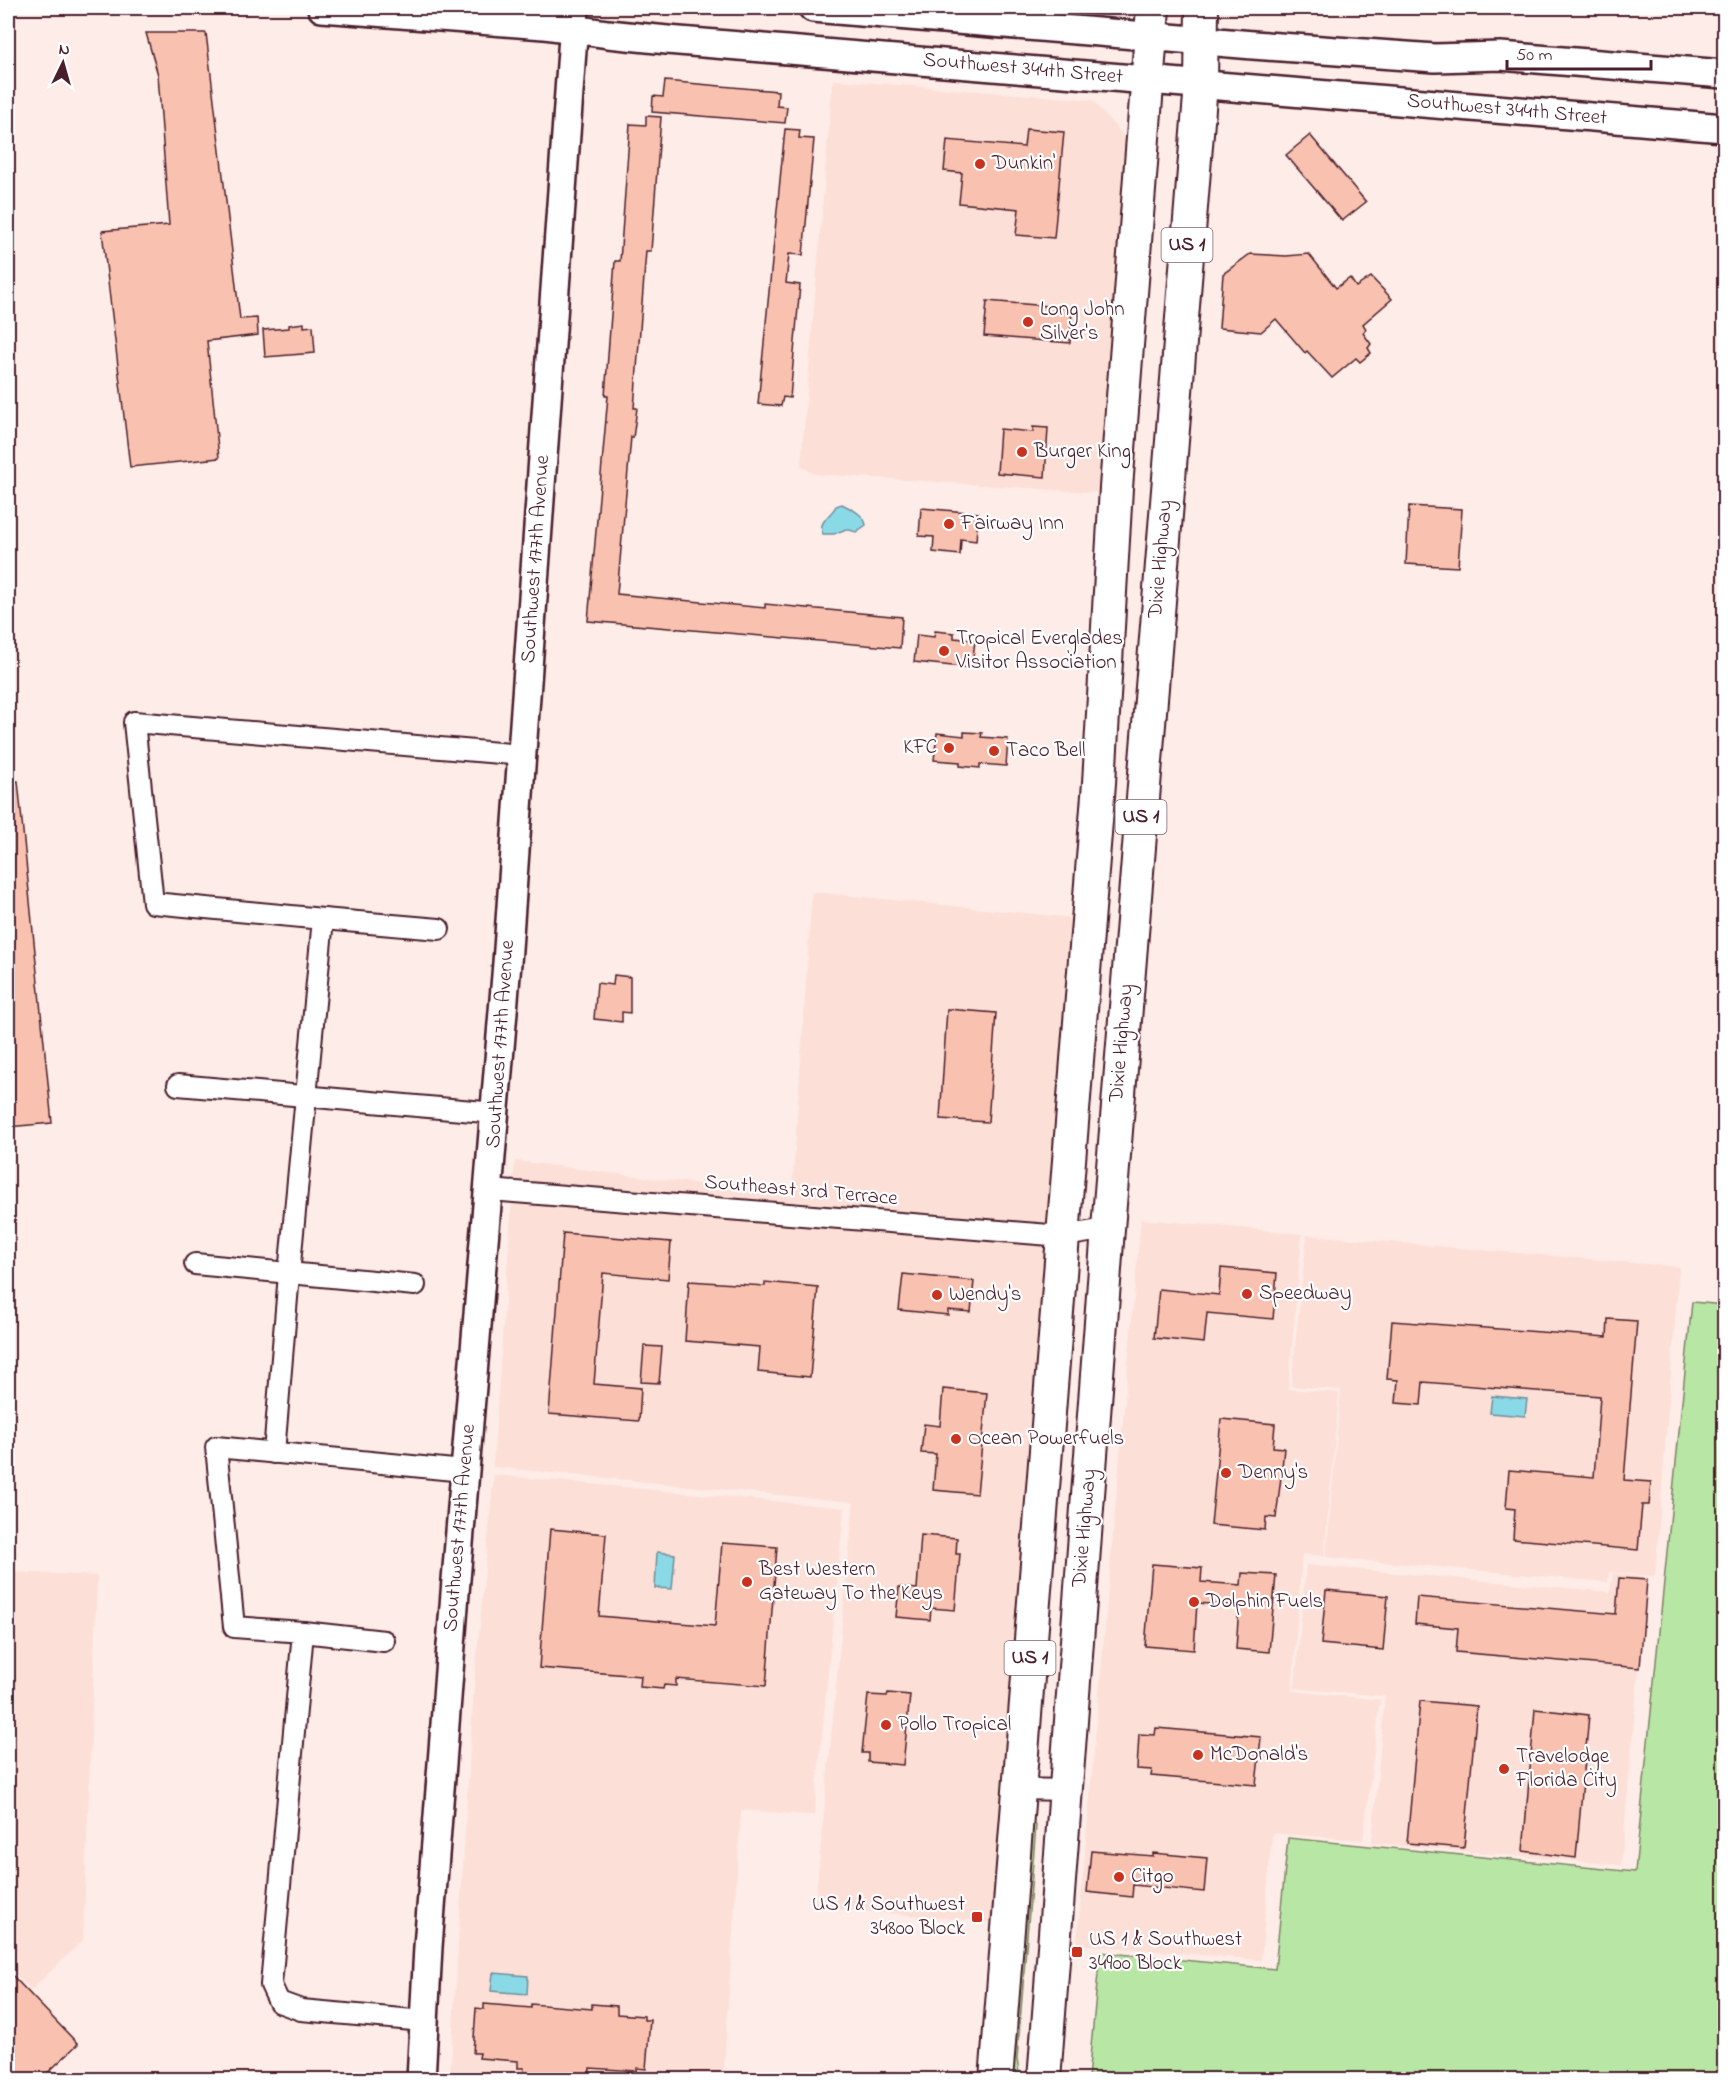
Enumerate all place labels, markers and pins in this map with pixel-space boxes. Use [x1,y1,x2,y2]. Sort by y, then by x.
place label: Dunkin' [991,149,1055,179]
marker: Dunkin' [973,157,987,171]
place label: Long John Silver's [1040,295,1125,349]
marker: Long John Silver's [1021,315,1035,329]
place label: Burger King [1033,437,1131,469]
marker: Burger King [1015,445,1029,459]
place label: Fairway Inn [960,509,1064,541]
marker: Fairway Inn [942,517,956,531]
place label: Tropical Everglades Visitor Association [955,624,1123,678]
marker: Tropical Everglades Visitor Association [937,644,951,658]
place label: KFC [903,733,937,763]
place label: Taco Bell [1006,736,1085,766]
marker: KFC [942,741,956,755]
marker: Taco Bell [987,744,1001,758]
place label: Speedway [1259,1279,1351,1311]
place label: Wendy's [949,1280,1021,1312]
marker: Speedway [1240,1287,1254,1301]
marker: Wendy's [930,1288,944,1302]
place label: Ocean Powerfuels [968,1424,1124,1454]
marker: Ocean Powerfuels [949,1432,963,1446]
place label: Denny's [1237,1458,1308,1490]
marker: Denny's [1219,1466,1233,1480]
place label: Best Western Gateway To the Keys [758,1555,943,1611]
marker: Best Western Gateway To the Keys [740,1575,754,1589]
place label: Dolphin Fuels [1205,1587,1323,1617]
marker: Dolphin Fuels [1187,1595,1201,1609]
place label: Pollo Tropical [898,1710,1011,1740]
marker: Pollo Tropical [879,1718,893,1732]
place label: McDonald's [1210,1740,1308,1770]
place label: Travelodge Florida City [1515,1742,1617,1798]
marker: McDonald's [1191,1748,1205,1762]
marker: Travelodge Florida City [1497,1762,1511,1776]
place label: Citgo [1131,1862,1174,1894]
marker: Citgo [1112,1870,1126,1884]
place label: US 1 & Southwest 34800 Block [812,1890,966,1944]
marker: US 1 & Southwest 34800 Block [970,1910,984,1924]
place label: US 1 & Southwest 34900 Block [1089,1925,1242,1979]
marker: US 1 & Southwest 34900 Block [1070,1945,1084,1959]

